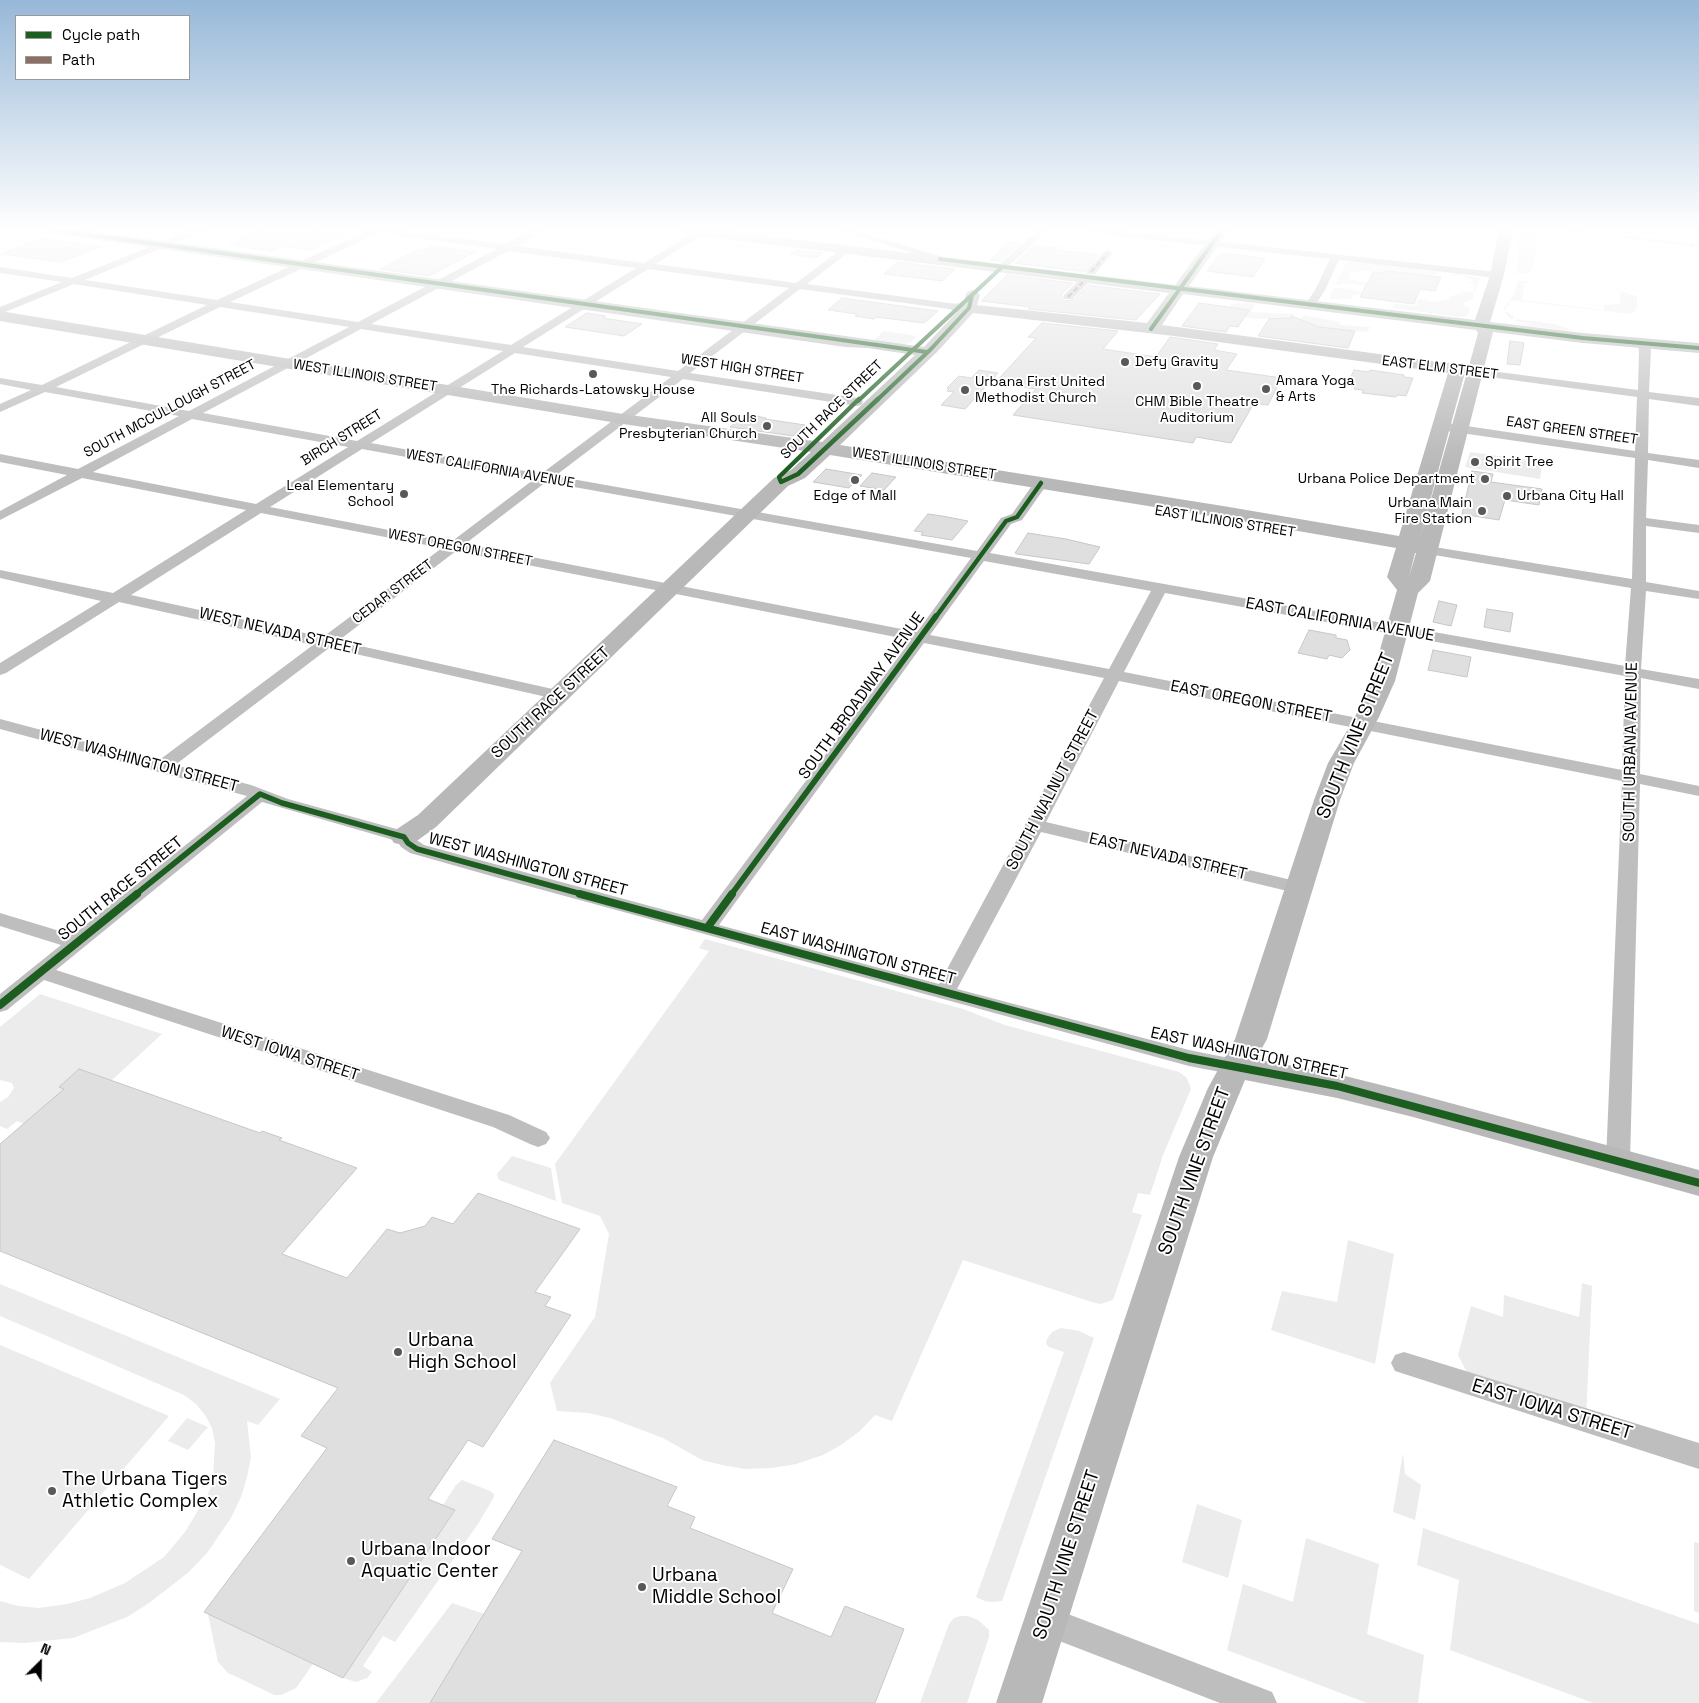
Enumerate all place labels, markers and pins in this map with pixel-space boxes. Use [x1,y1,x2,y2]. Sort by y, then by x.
place label: Defy Gravity [1135,354,1219,370]
marker: Defy Gravity [1119,356,1131,368]
marker: The Richards-Latowsky House [587,368,599,380]
place label: Amara Yoga & Arts [1276,373,1355,406]
place label: Urbana First United Methodist Church [975,374,1105,407]
marker: CHM Bible Theatre Auditorium [1191,380,1203,392]
place label: The Richards-Latowsky House [491,382,695,398]
marker: Amara Yoga & Arts [1260,383,1272,395]
marker: Urbana First United Methodist Church [959,384,971,396]
place label: CHM Bible Theatre Auditorium [1135,394,1259,427]
place label: All Souls Presbyterian Church [619,410,757,442]
marker: All Souls Presbyterian Church [761,420,773,432]
place label: Spirit Tree [1485,454,1554,470]
marker: Spirit Tree [1469,456,1481,468]
place label: Urbana Police Department [1298,471,1475,487]
marker: Urbana Police Department [1479,473,1491,485]
marker: Edge of Mall [849,474,861,486]
place label: Leal Elementary School [286,478,394,511]
marker: Leal Elementary School [398,488,410,500]
place label: Edge of Mall [814,488,896,504]
place label: Urbana City Hall [1517,488,1624,504]
marker: Urbana City Hall [1501,490,1513,502]
place label: Urbana Main Fire Station [1388,495,1472,528]
marker: Urbana Main Fire Station [1476,505,1488,517]
place label: Urbana High School [408,1330,517,1374]
marker: Urbana High School [392,1346,404,1358]
place label: The Urbana Tigers Athletic Complex [62,1469,227,1513]
marker: The Urbana Tigers Athletic Complex [46,1485,58,1497]
place label: Urbana Indoor Aquatic Center [361,1539,498,1583]
marker: Urbana Indoor Aquatic Center [345,1555,357,1567]
place label: Urbana Middle School [652,1565,781,1609]
marker: Urbana Middle School [636,1581,648,1593]

